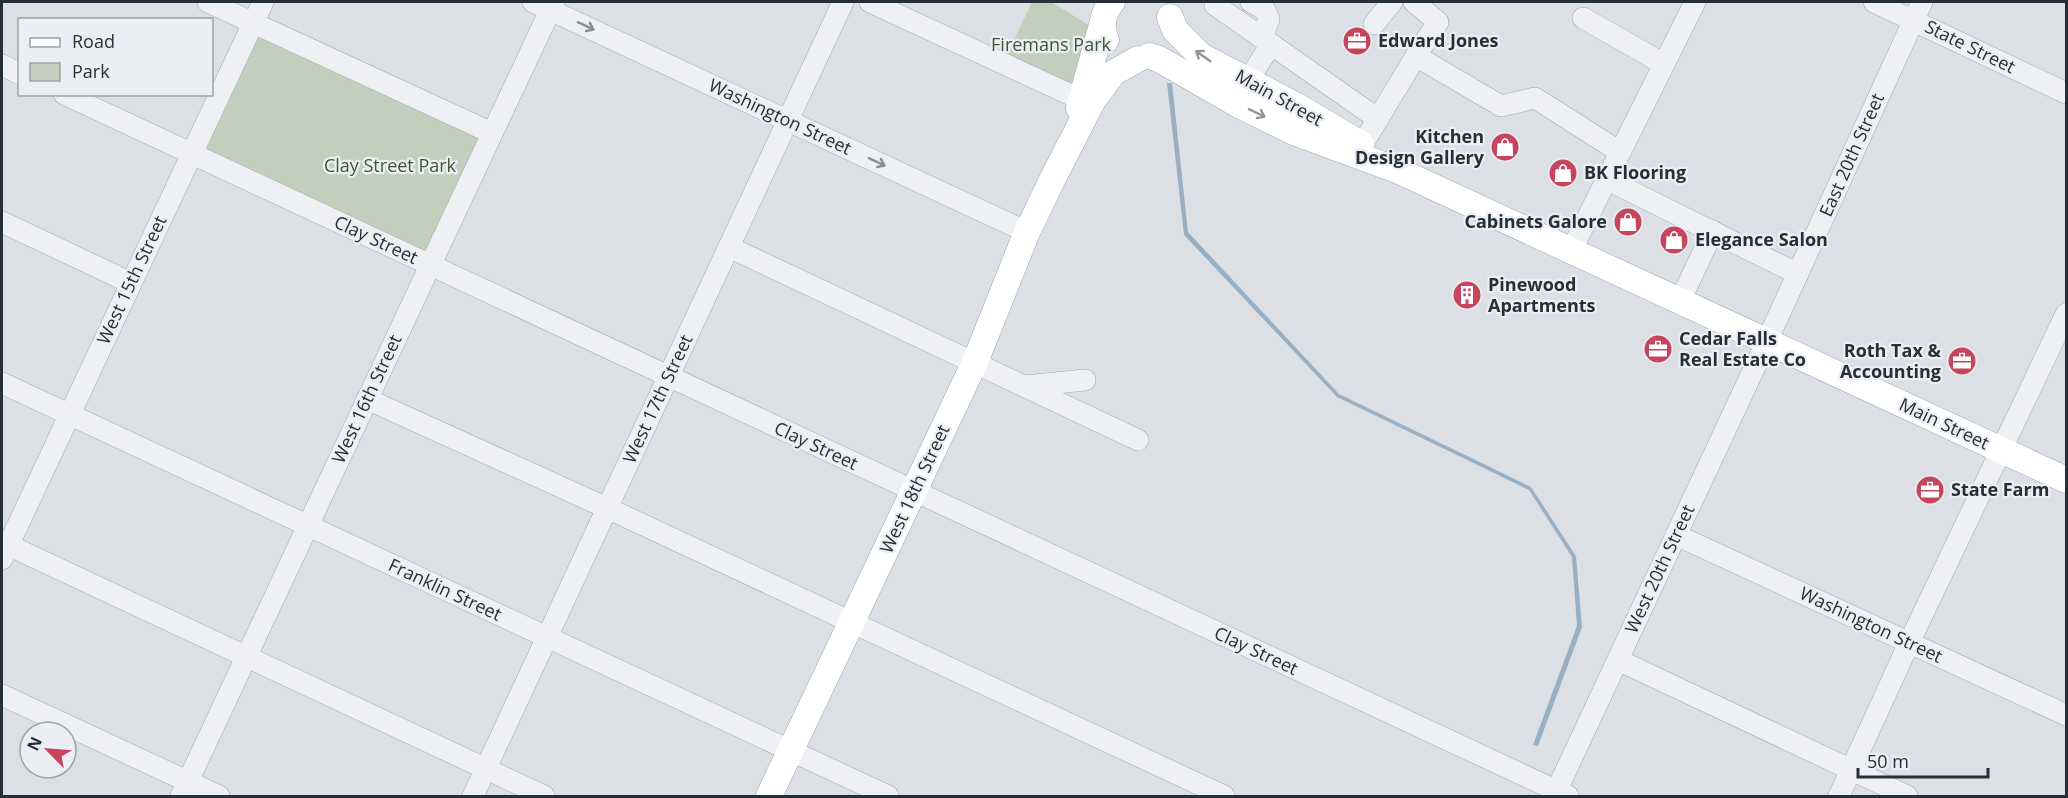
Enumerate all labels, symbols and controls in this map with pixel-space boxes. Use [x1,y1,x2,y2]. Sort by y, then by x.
street label: State Street [1921,14,2020,78]
legend [18,18,213,96]
one-way arrow [576,21,594,33]
office icon: Edward Jones [1341,25,1373,57]
place label: Edward Jones [1378,28,1499,52]
text: Road [72,29,115,53]
park label: Firemans Park [991,32,1111,56]
one-way arrow [1195,50,1211,62]
text: Park [72,59,110,83]
street label: Main Street [1231,63,1328,131]
street label: Washington Street [705,73,856,160]
street label: East 20th Street [1813,89,1889,220]
one-way arrow [1247,108,1265,120]
place label: Kitchen Design Gallery [1355,124,1485,169]
shop icon: Kitchen Design Gallery [1489,131,1521,163]
park label: Clay Street Park [324,153,457,177]
one-way arrow [867,157,885,169]
shop icon: BK Flooring [1547,157,1579,189]
place label: BK Flooring [1584,160,1686,184]
shop icon: Cabinets Galore [1612,206,1644,238]
street label: Clay Street [331,209,422,269]
place label: Cabinets Galore [1465,209,1607,233]
street label: West 15th Street [91,211,171,348]
shop icon: Elegance Salon [1658,224,1690,256]
place label: Elegance Salon [1695,227,1828,251]
place label: Pinewood Apartments [1488,272,1596,317]
building icon: Pinewood Apartments [1451,279,1483,311]
place label: Cedar Falls Real Estate Co [1679,326,1806,371]
street label: West 16th Street [326,330,406,467]
street label: West 17th Street [617,330,697,467]
office icon: Cedar Falls Real Estate Co [1642,333,1674,365]
place label: Roth Tax & Accounting [1840,338,1941,383]
office icon: Roth Tax & Accounting [1946,345,1978,377]
street label: Main Street [1896,392,1993,454]
street label: Clay Street [771,415,862,475]
street label: West 18th Street [874,420,954,557]
office icon: State Farm [1914,474,1946,506]
place label: State Farm [1951,477,2049,501]
street label: West 20th Street [1619,500,1699,637]
street label: Franklin Street [385,552,506,626]
street label: Washington Street [1796,581,1947,668]
street label: Clay Street [1211,620,1302,680]
north arrow [18,720,78,780]
text: N [22,733,47,754]
scale bar [1858,741,1988,779]
text: 50 m [1867,749,1909,773]

